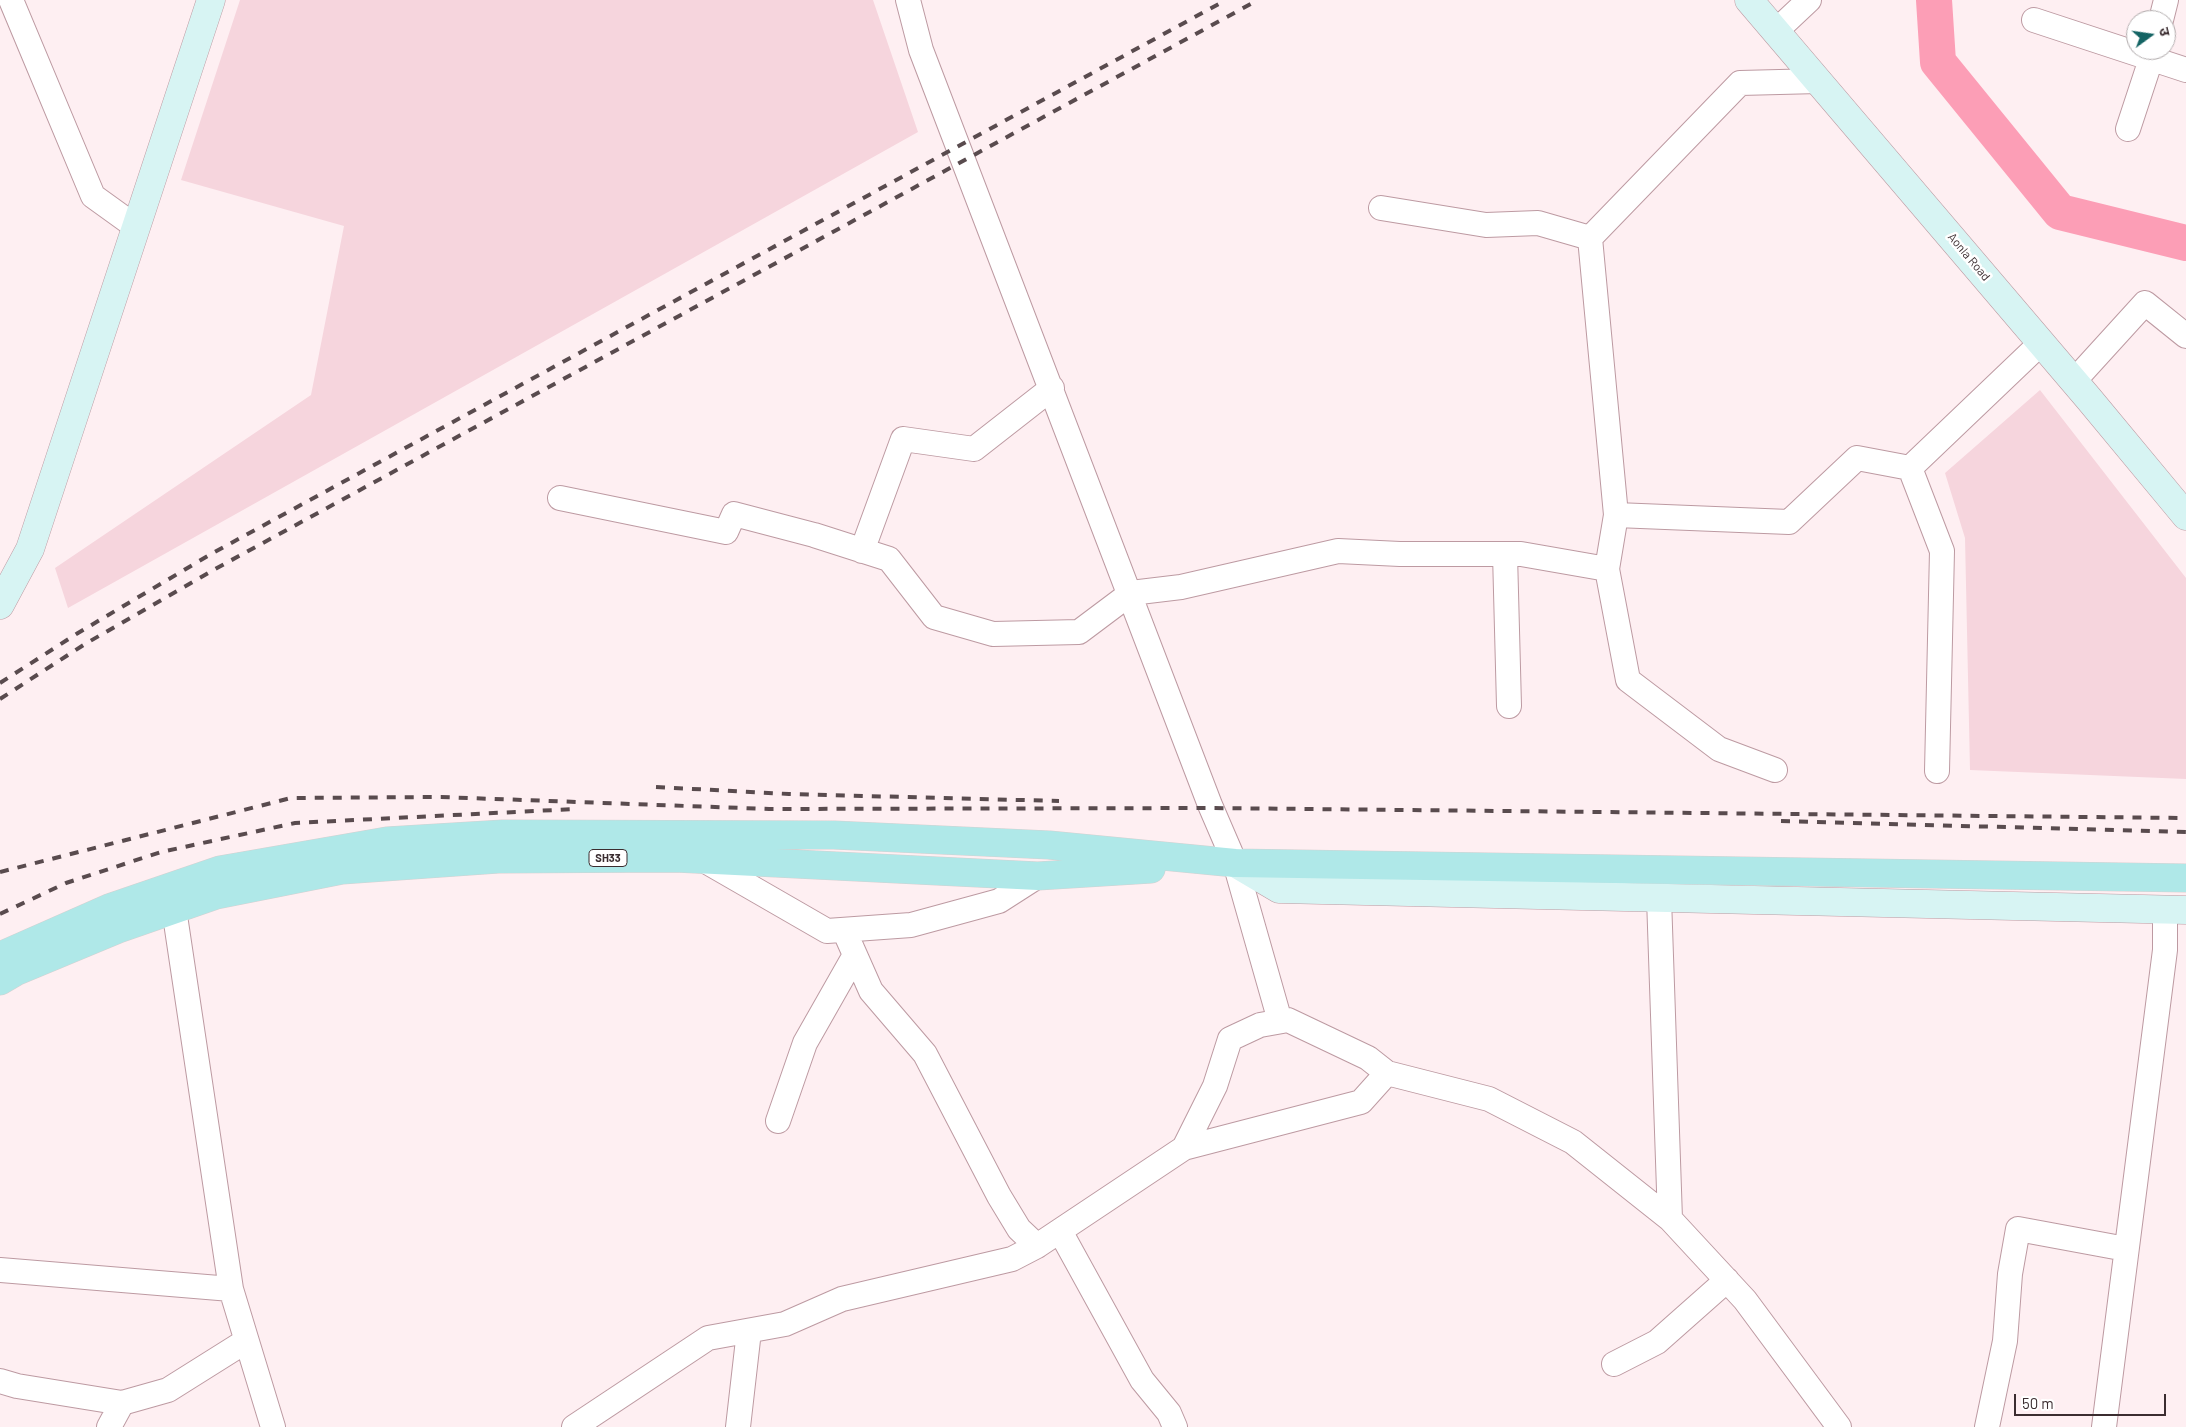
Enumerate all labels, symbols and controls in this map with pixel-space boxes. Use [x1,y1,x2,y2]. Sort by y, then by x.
north arrow [2126,10,2176,60]
text: उ [2156,25,2174,38]
street label: Aonla Road [1945,230,1993,284]
road number: SH33 [589,850,627,866]
scale bar [2016,1384,2168,1416]
text: 50 m [2022,1394,2054,1412]

